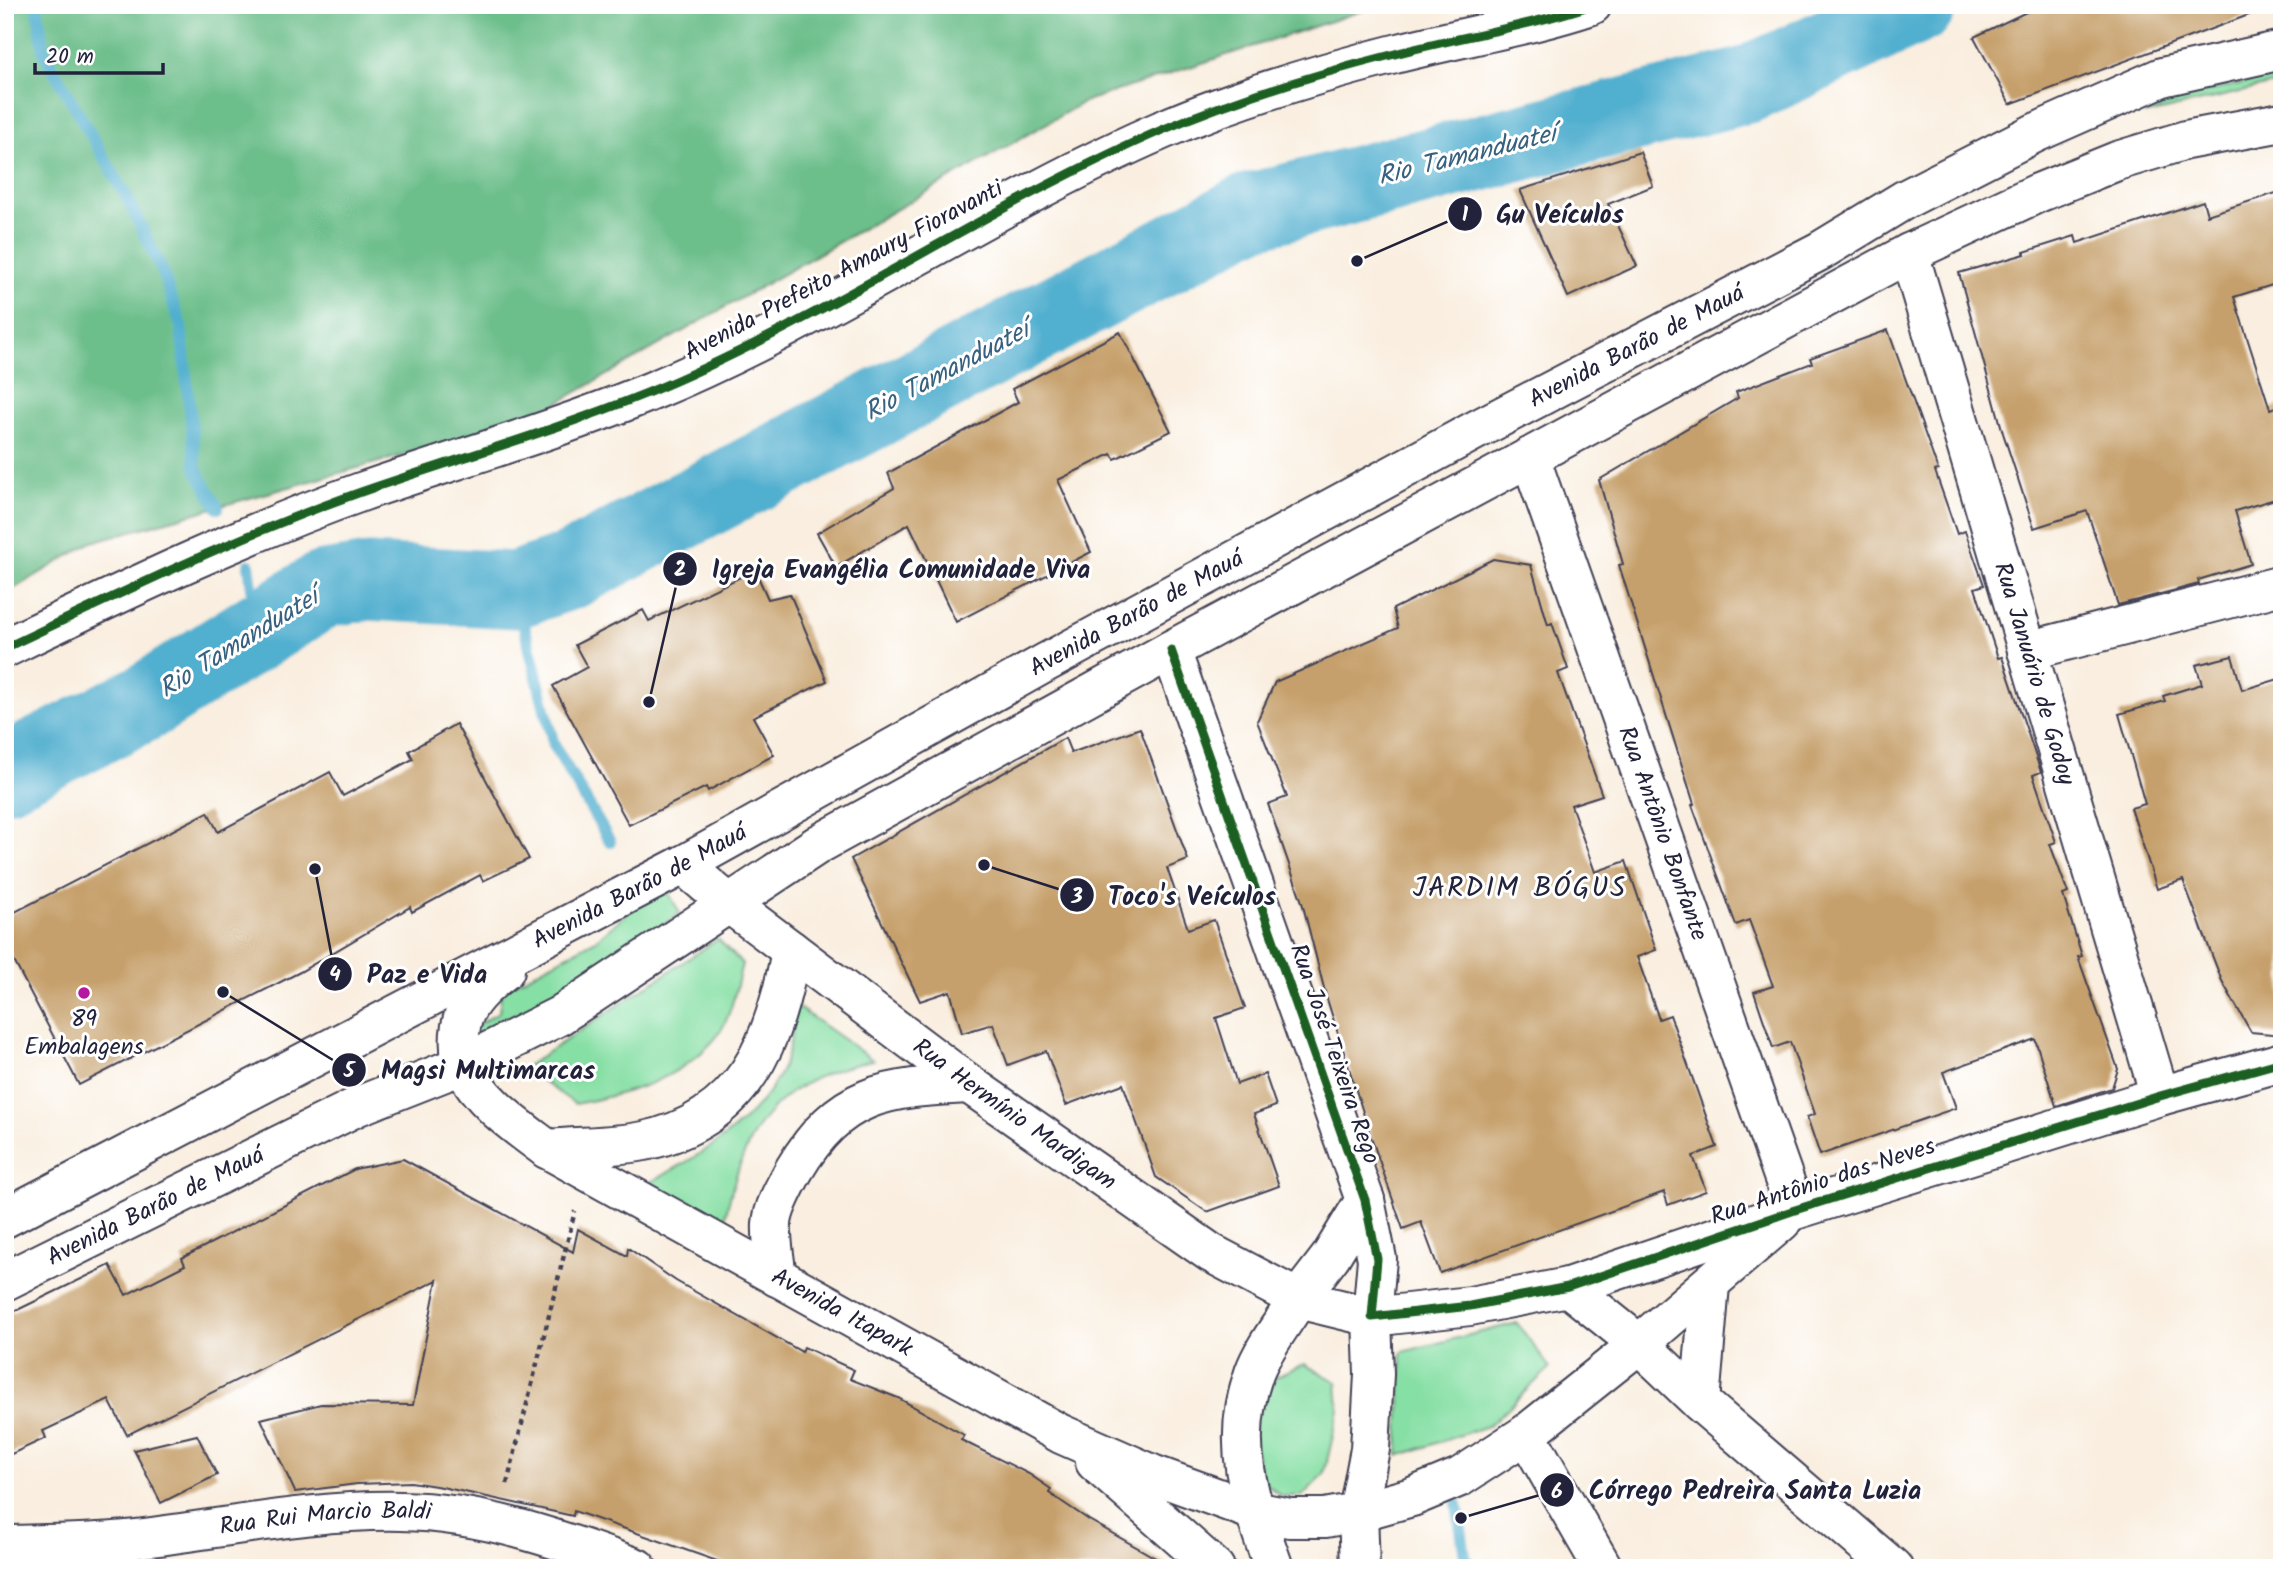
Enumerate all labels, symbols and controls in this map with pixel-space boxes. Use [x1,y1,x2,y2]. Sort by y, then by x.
scale bar [35,32,163,76]
text: 20 m [46,41,94,74]
water label: Rio Tamanduateí [1374,111,1569,198]
street label: Avenida Prefeito Amaury Fioravanti [677,169,1012,372]
callout: Gu Veículos [1447,190,1638,237]
text: Gu Veículos [1496,195,1624,237]
text: 1 [1462,199,1469,232]
street label: Avenida Barão de Mauá [1522,273,1754,419]
water label: Rio Tamanduateí [857,307,1045,433]
street label: Avenida Barão de Mauá [1022,538,1253,687]
callout: Igreja Evangélia Comunidade Viva [662,545,1104,592]
text: Igreja Evangélia Comunidade Viva [712,550,1090,592]
text: 2 [674,554,686,587]
street label: Rua Januário de Godoy [1983,558,2086,791]
water label: Rio Tamanduateí [151,573,335,710]
street label: Rua Antônio Bonfante [1607,721,1718,946]
street label: Avenida Barão de Mauá [525,812,757,960]
district label: JARDIM BÓGUS [1413,866,1627,911]
callout: Toco's Veículos [1059,872,1290,919]
text: Toco's Veículos [1108,877,1276,919]
text: 3 [1070,881,1083,914]
street label: Rua José Teixeira Rego [1278,938,1390,1170]
callout: Paz e Vida [318,950,502,997]
text: Paz e Vida [367,955,487,997]
text: 4 [329,959,341,992]
marker: 89 Embalagens [76,985,92,1001]
place label: 89 Embalagens [24,1000,144,1067]
street label: Rua Hermínio Mardigam [904,1028,1125,1201]
callout: Magsi Multimarcas [332,1047,609,1094]
text: Magsi Multimarcas [381,1051,595,1093]
text: 5 [343,1055,357,1088]
street label: Rua Antônio das Neves [1706,1127,1940,1237]
street label: Avenida Barão de Mauá [40,1135,274,1277]
street label: Avenida Itapark [764,1258,921,1368]
callout: Córrego Pedreira Santa Luzia [1540,1467,1935,1514]
text: Córrego Pedreira Santa Luzia [1589,1471,1921,1513]
text: 6 [1551,1476,1563,1509]
street label: Rua Rui Marcio Baldi [217,1491,434,1547]

